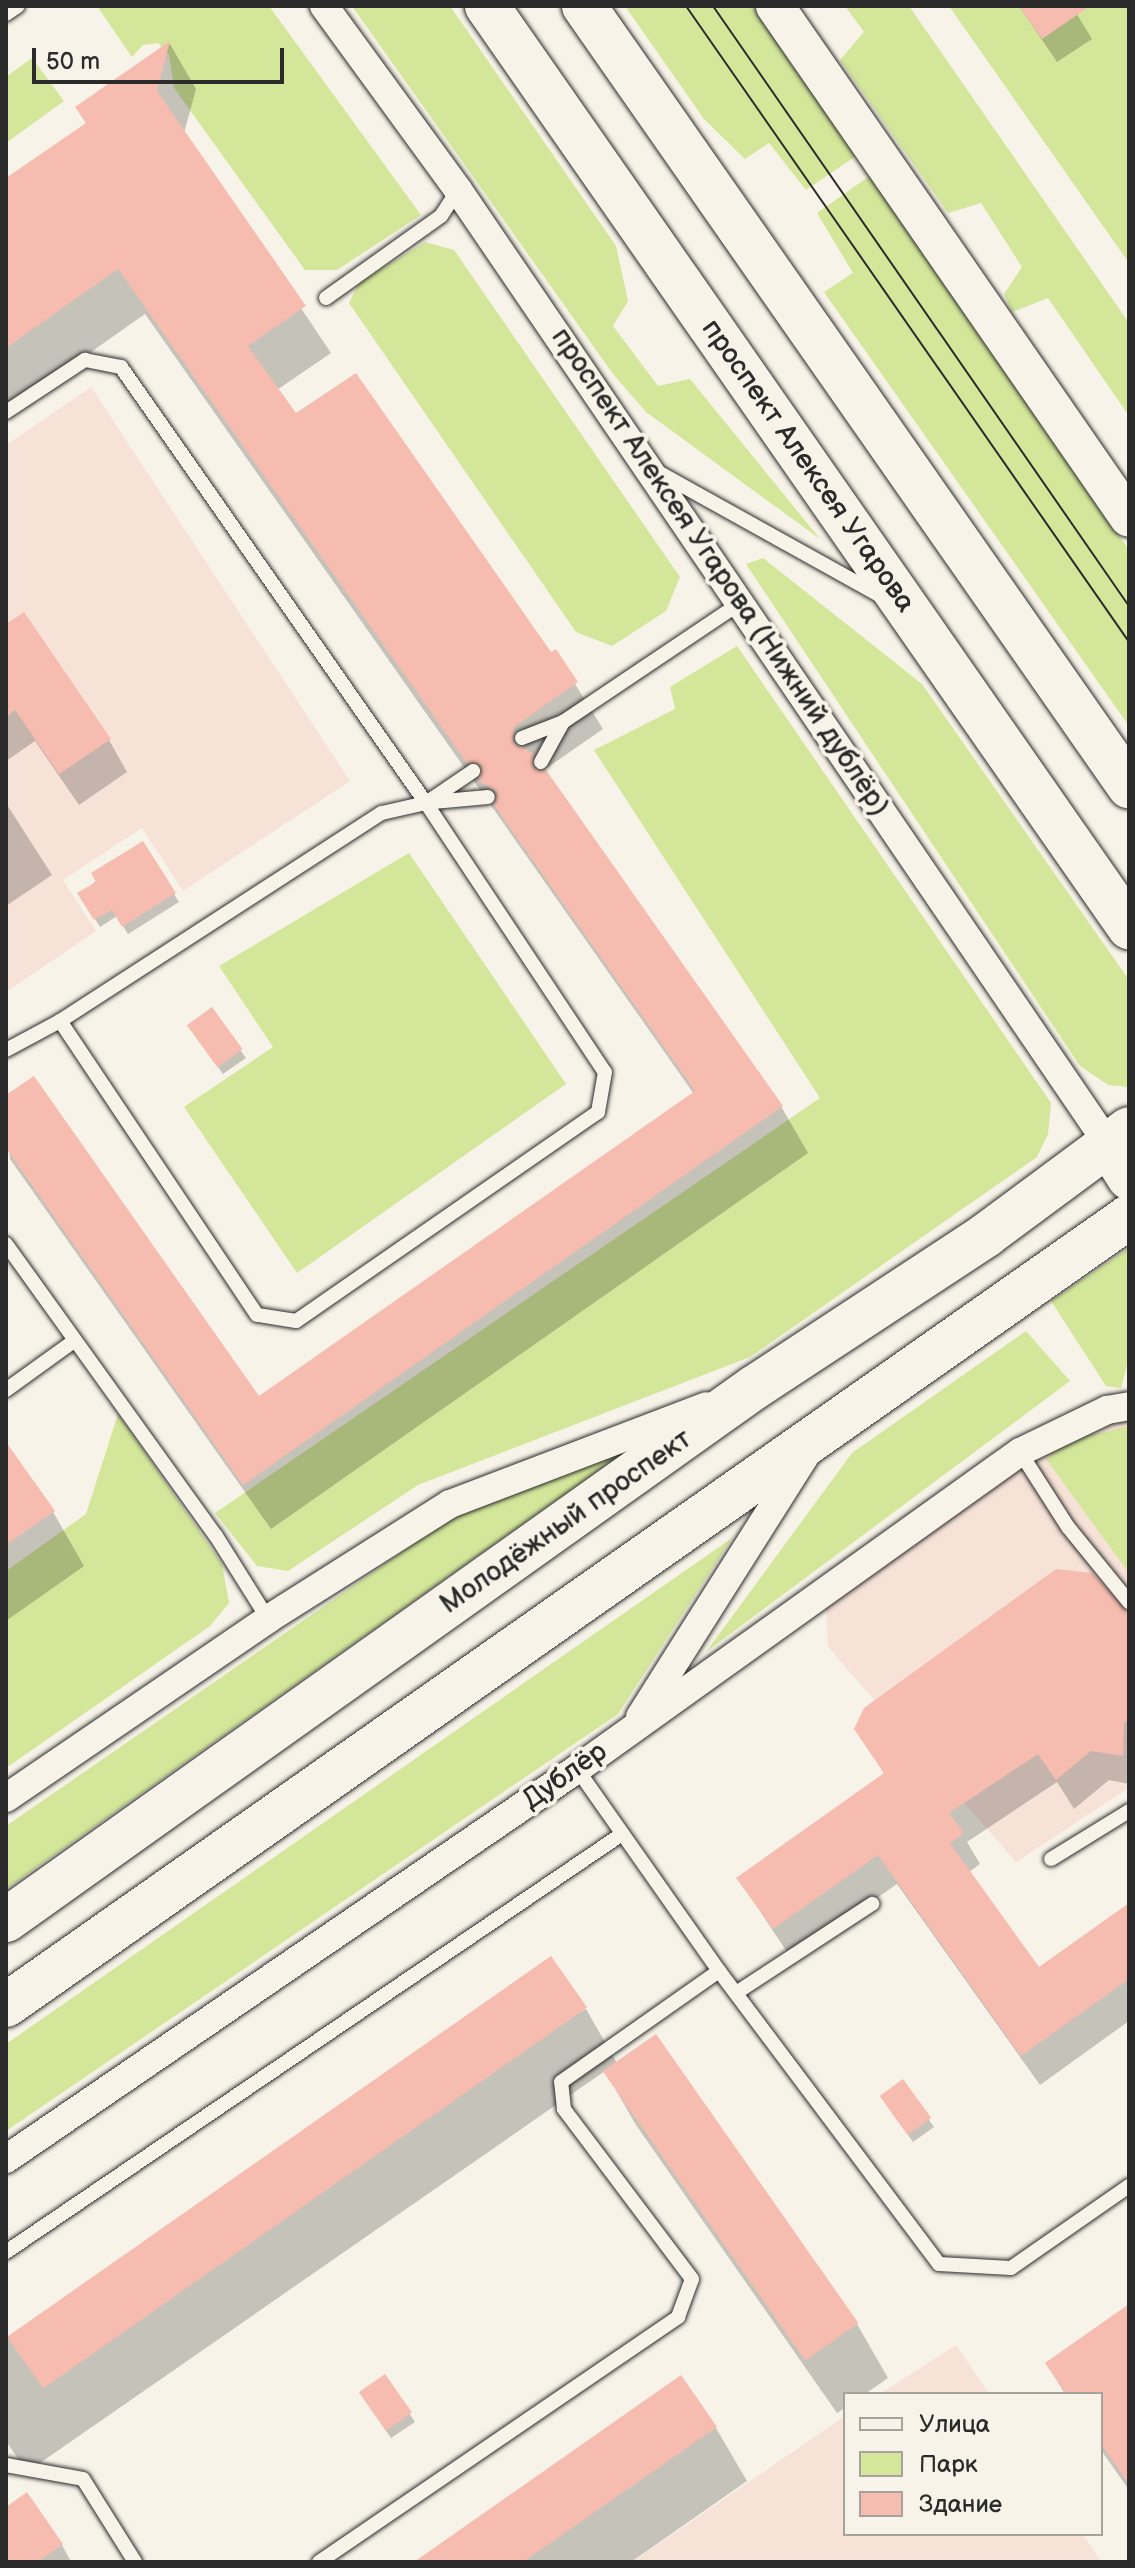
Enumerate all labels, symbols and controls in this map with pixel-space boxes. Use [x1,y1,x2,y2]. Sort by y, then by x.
scale bar [36,32,288,82]
text: 50 m [46,47,100,76]
street label: проспект Алексея Угарова [694,313,922,619]
street label: проспект Алексея Угарова (Нижний дублёр) [544,322,896,822]
street label: Молодёжный проспект [434,1422,698,1622]
street label: Дублёр [516,1735,614,1817]
legend [843,2392,1103,2536]
text: Улица [919,2410,990,2439]
text: Парк [919,2450,977,2479]
text: Здание [919,2490,1002,2519]

